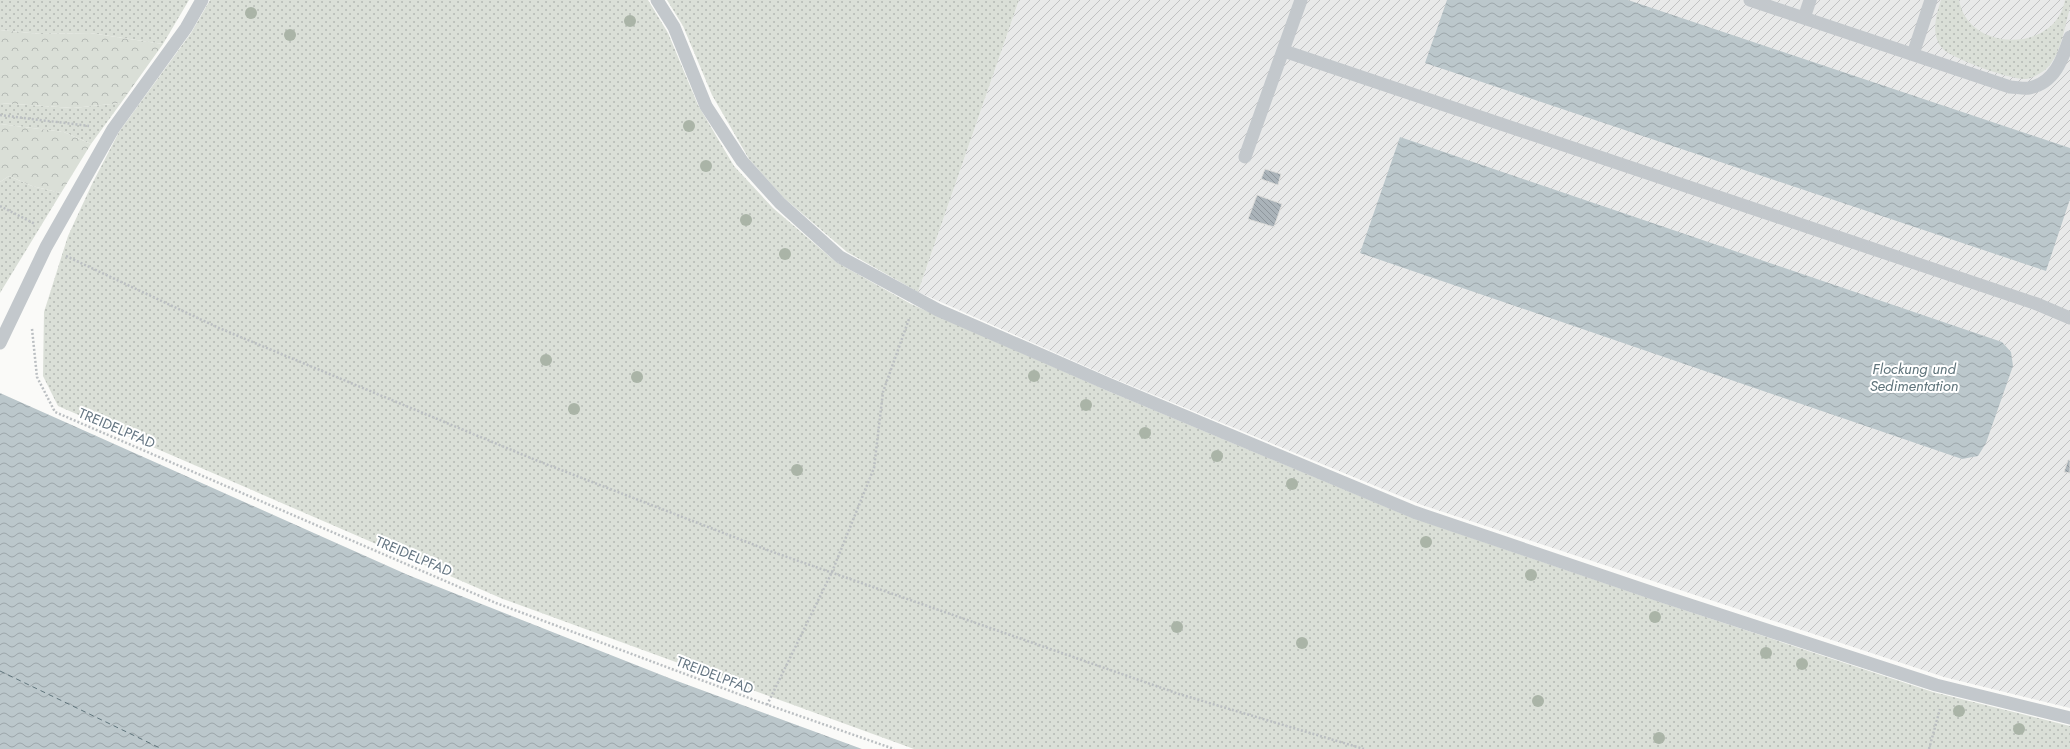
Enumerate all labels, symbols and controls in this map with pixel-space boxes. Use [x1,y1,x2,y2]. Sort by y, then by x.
water label: Flockung und Sedimentation [1870,358,1958,397]
street label: TREIDELPFAD [76,403,158,453]
street label: TREIDELPFAD [373,531,455,581]
street label: TREIDELPFAD [673,651,757,699]

